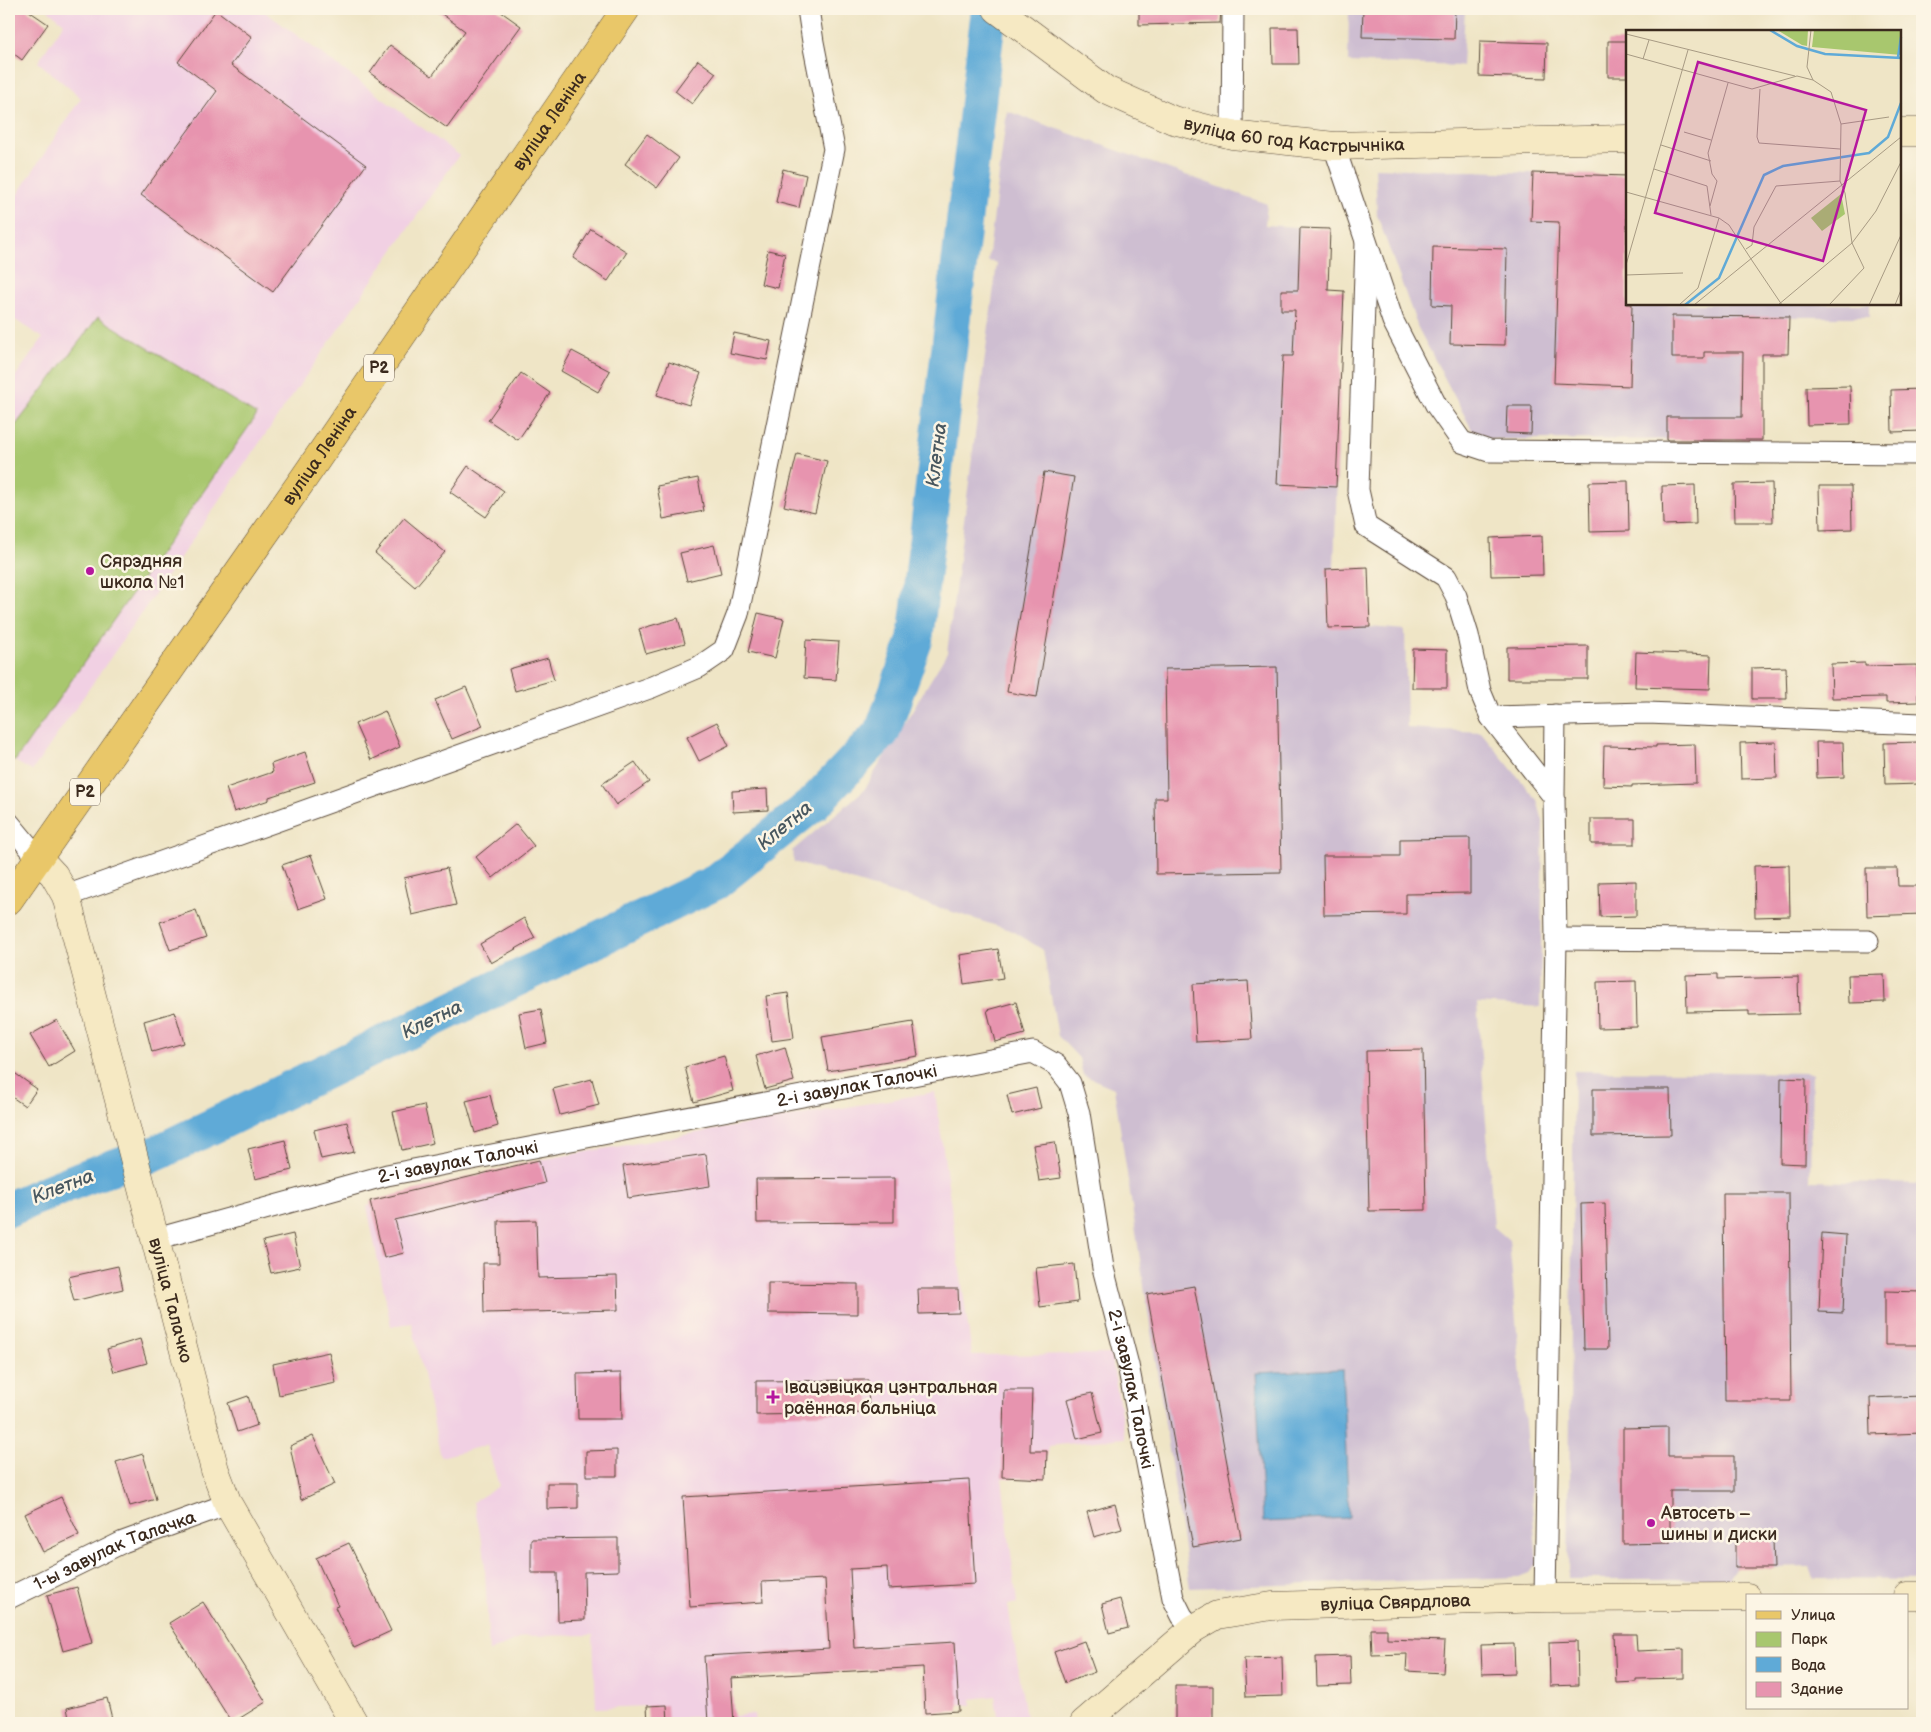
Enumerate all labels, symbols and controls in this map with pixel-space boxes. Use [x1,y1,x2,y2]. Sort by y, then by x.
inset map [1626,30,1901,305]
street label: вуліца Леніна [508,67,591,174]
street label: вуліца 60 год Кастрычніка [1181,113,1405,157]
road number: Р2 [364,354,394,382]
street label: вуліца Леніна [278,402,361,509]
water label: Клетна [922,422,952,488]
place label: Сярэдняя школа №1 [100,551,184,593]
marker: Сярэдняя школа №1 [84,565,96,577]
road number: Р2 [70,779,100,806]
water label: Клетна [753,796,817,856]
water label: Клетна [398,996,466,1044]
street label: 2-і завулак Талочкі [775,1060,939,1111]
street label: 2-і завулак Талочкі [375,1136,540,1188]
water label: Клетна [29,1165,97,1209]
street label: вуліца Талачко [145,1235,197,1365]
street label: 2-і завулак Талочкі [1104,1307,1158,1471]
place label: Івацэвіцкая цэнтральная раённая бальніца [784,1377,997,1419]
marker: Івацэвіцкая цэнтральная раённая бальніца [766,1390,780,1404]
place label: Автосеть – шины и диски [1660,1503,1777,1545]
street label: 1-ы завулак Талачка [30,1506,199,1595]
marker: Автосеть – шины и диски [1645,1517,1657,1529]
street label: вуліца Свярдлова [1320,1590,1471,1615]
legend [1746,1594,1908,1710]
text: Улица [1791,1606,1836,1625]
text: Парк [1791,1630,1828,1649]
text: Вода [1791,1656,1826,1675]
text: Здание [1791,1680,1843,1699]

